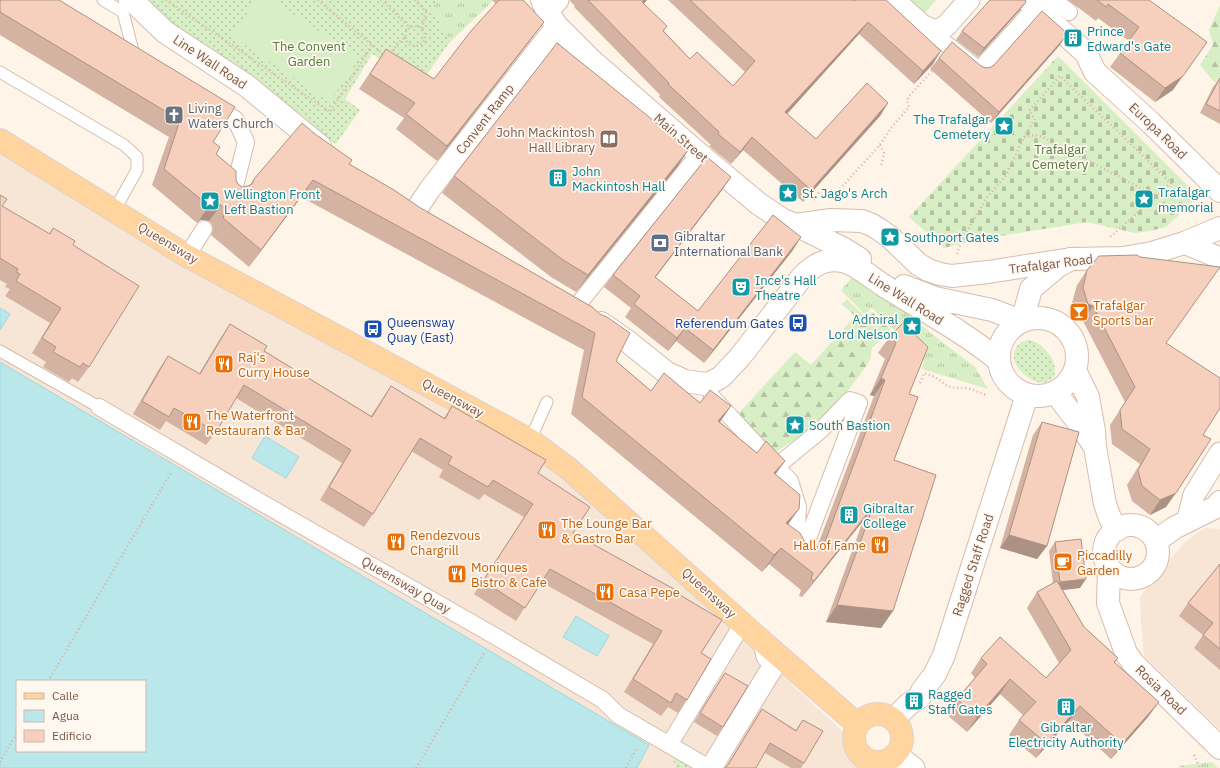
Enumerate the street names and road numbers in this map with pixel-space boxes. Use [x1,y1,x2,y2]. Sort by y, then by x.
street label: Line Wall Road [170,31,250,93]
street label: Convent Ramp [452,80,518,158]
street label: Europa Road [1125,99,1191,163]
street label: Main Street [650,110,712,166]
street label: Queensway [135,218,202,268]
street label: Trafalgar Road [1008,250,1094,278]
street label: Line Wall Road [865,269,947,329]
street label: Queensway [419,375,487,422]
street label: Ragged Staff Road [948,511,998,619]
street label: Queensway Quay [358,552,454,618]
street label: Queensway [678,564,740,622]
street label: Rosia Road [1132,661,1190,719]

